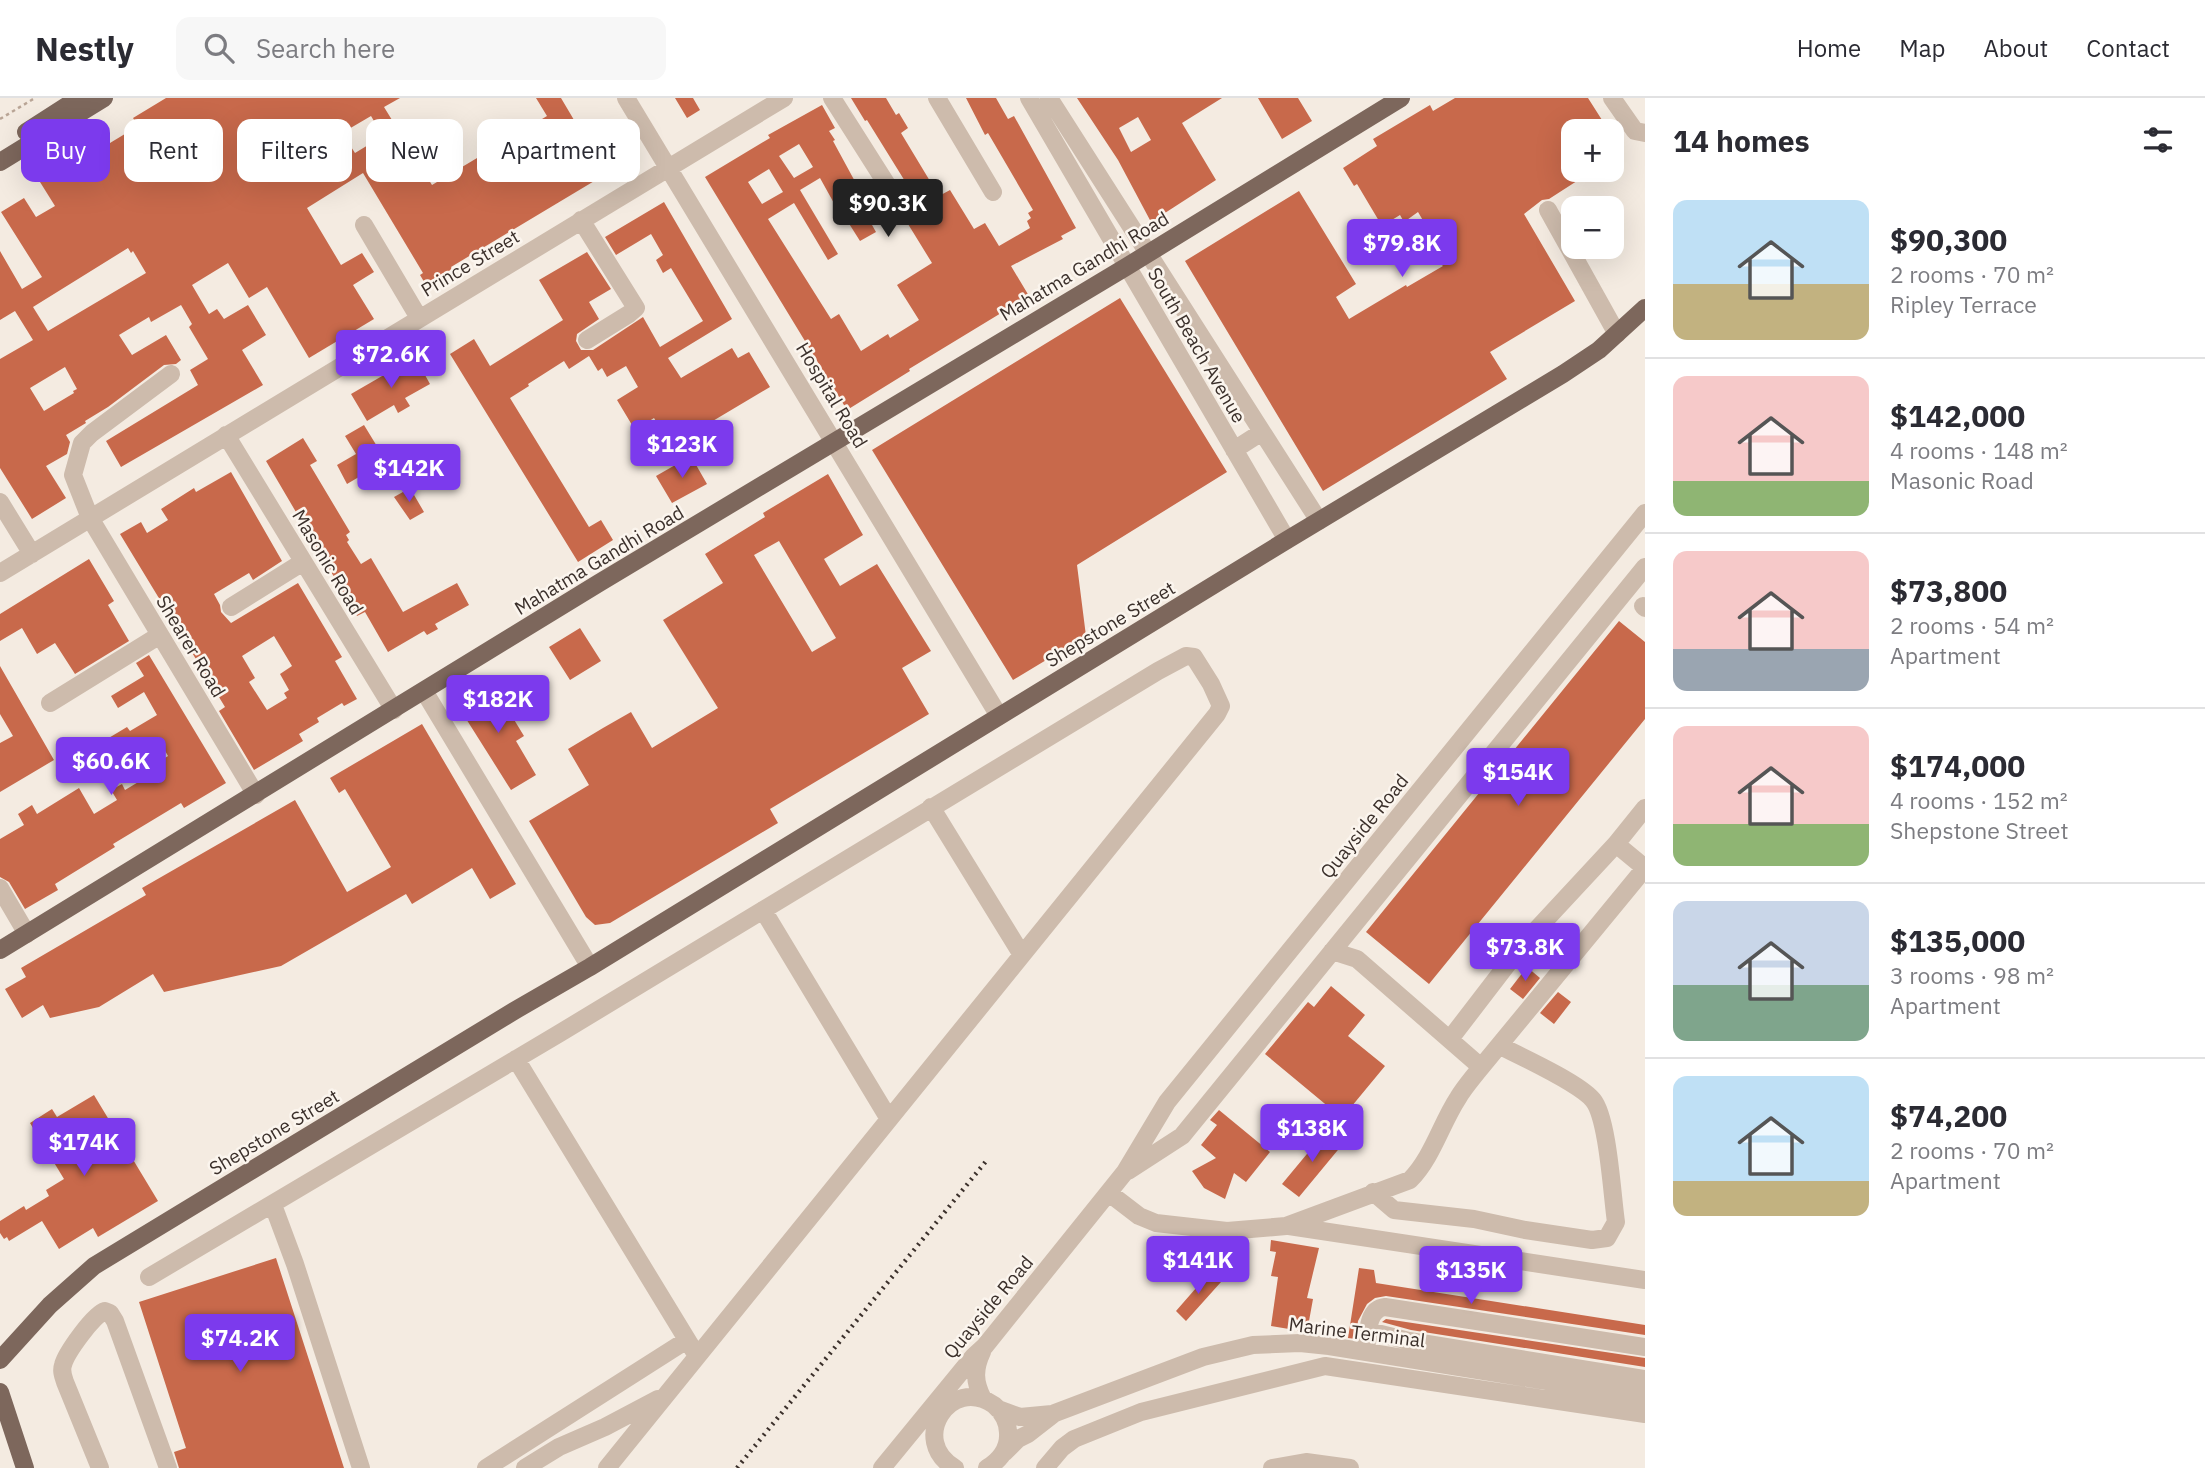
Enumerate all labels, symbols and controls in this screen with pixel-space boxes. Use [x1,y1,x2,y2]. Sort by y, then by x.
search box [176,17,666,80]
text: Nestly [35,27,134,70]
icon: search [200,29,238,67]
text: Search here [256,31,395,65]
text: Home [1797,32,1861,64]
text: Map [1899,32,1945,64]
text: About [1983,32,2048,64]
text: Contact [2086,32,2170,64]
chip: Buy [21,119,110,182]
chip: Rent [124,119,223,182]
chip: Filters [237,119,352,182]
chip: New [366,119,463,182]
chip: Apartment [477,119,640,182]
map controls [1561,119,1624,259]
button: + [1561,119,1624,182]
text: 14 homes [1673,121,1810,160]
icon: filters [2139,121,2177,159]
pin: $90.3K [831,180,945,239]
text: $90.3K [849,187,927,217]
button: − [1561,196,1624,259]
street label: Mahatma Gandhi Road [995,206,1173,326]
pin: $79.8K [1345,220,1459,279]
text: $90,300 [1890,220,2007,259]
street label: Prince Street [417,224,523,302]
text: $79.8K [1363,227,1441,257]
icon: home [1729,228,1813,312]
text: 2 rooms · 70 m² [1890,259,2054,289]
street label: South Beach Avenue [1143,263,1251,427]
text: Ripley Terrace [1890,289,2037,319]
pin: $72.6K [334,330,448,390]
text: $72.6K [352,338,430,368]
street label: Hospital Road [791,338,873,452]
text: $142,000 [1890,396,2025,435]
icon: home [1729,404,1813,488]
pin: $123K [633,420,731,480]
text: $123K [646,428,718,458]
text: 4 rooms · 148 m² [1890,435,2068,465]
pin: $142K [360,444,458,504]
text: $142K [373,452,445,482]
text: Masonic Road [1890,465,2034,495]
street label: Mahatma Gandhi Road [510,500,688,620]
street label: Masonic Road [287,505,369,619]
text: $73,800 [1890,571,2007,610]
street label: Shepstone Street [1041,576,1179,672]
icon: home [1729,579,1813,663]
street label: Shearer Road [151,591,231,701]
text: 2 rooms · 54 m² [1890,610,2054,640]
text: Apartment [1890,640,2001,670]
pin: $182K [449,676,547,735]
text: $182K [462,683,534,713]
pin: $60.6K [54,738,168,797]
text: $60.6K [72,745,150,775]
text: $174,000 [1890,746,2025,785]
pin: $154K [1469,748,1567,808]
icon: home [1729,754,1813,838]
text: $154K [1482,756,1554,786]
street label: Quayside Road [1315,769,1413,883]
text: 4 rooms · 152 m² [1890,785,2068,815]
text: Shepstone Street [1890,815,2069,845]
text: $135,000 [1890,921,2025,960]
pin: $73.8K [1468,924,1582,983]
icon: home [1729,929,1813,1013]
text: $73.8K [1486,931,1564,961]
text: 3 rooms · 98 m² [1890,960,2054,990]
text: Apartment [1890,990,2001,1020]
street label: Shepstone Street [205,1084,343,1180]
text: $74,200 [1890,1096,2007,1135]
pin: $138K [1263,1104,1361,1164]
icon: home [1729,1104,1813,1188]
text: $138K [1276,1112,1348,1142]
pin: $174K [35,1118,133,1178]
text: $174K [48,1126,120,1156]
text: 2 rooms · 70 m² [1890,1135,2054,1165]
text: Apartment [1890,1165,2001,1195]
pin: $141K [1149,1236,1247,1296]
text: $141K [1162,1244,1234,1274]
pin: $135K [1422,1246,1520,1306]
street label: Quayside Road [938,1251,1038,1363]
text: $135K [1435,1254,1507,1284]
street label: Marine Terminal [1287,1312,1427,1352]
pin: $74.2K [183,1314,297,1374]
text: $74.2K [201,1322,279,1352]

